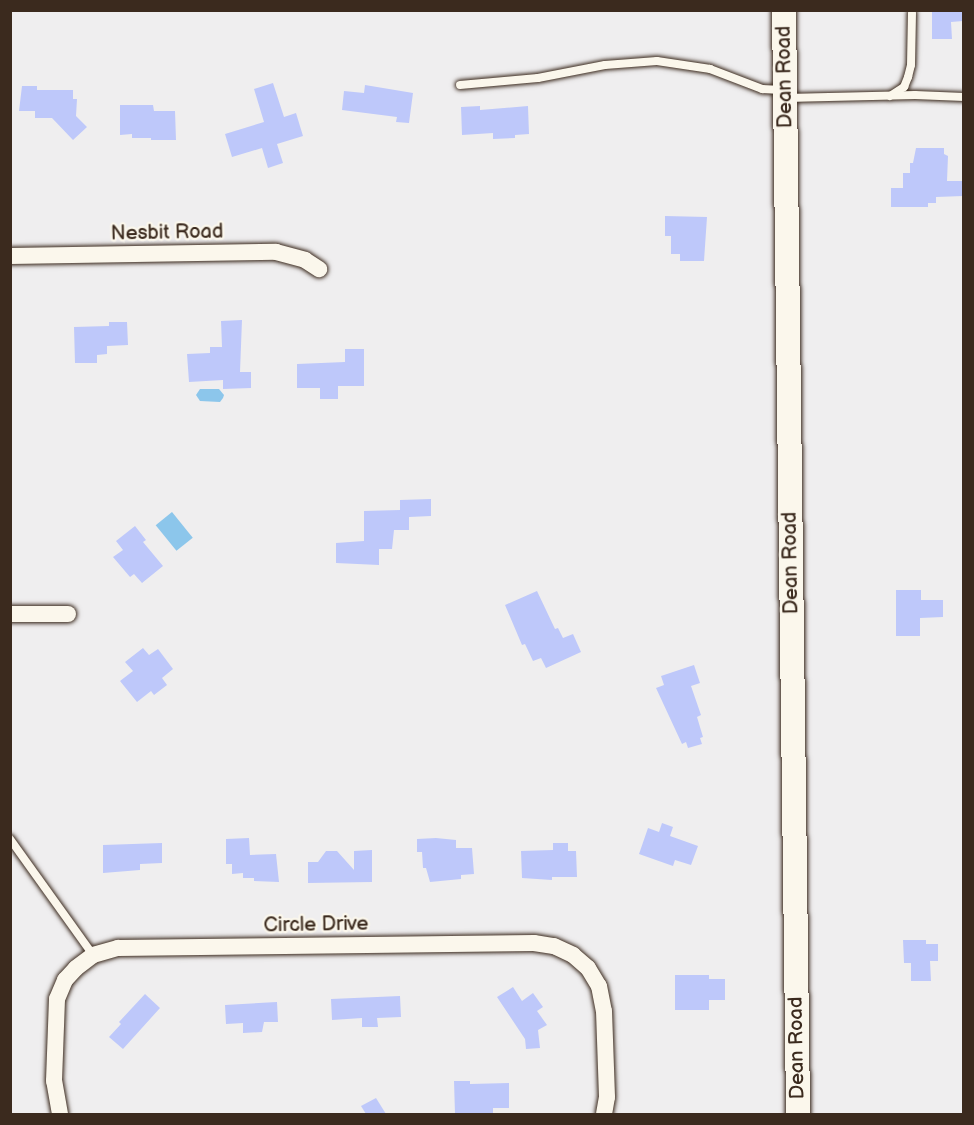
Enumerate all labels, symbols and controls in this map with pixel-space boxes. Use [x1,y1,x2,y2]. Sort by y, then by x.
street label: Dean Road [772,26,798,128]
street label: Nesbit Road [110,220,224,246]
street label: Dean Road [778,512,804,614]
street label: Circle Drive [263,912,369,938]
street label: Dean Road [784,997,810,1099]

